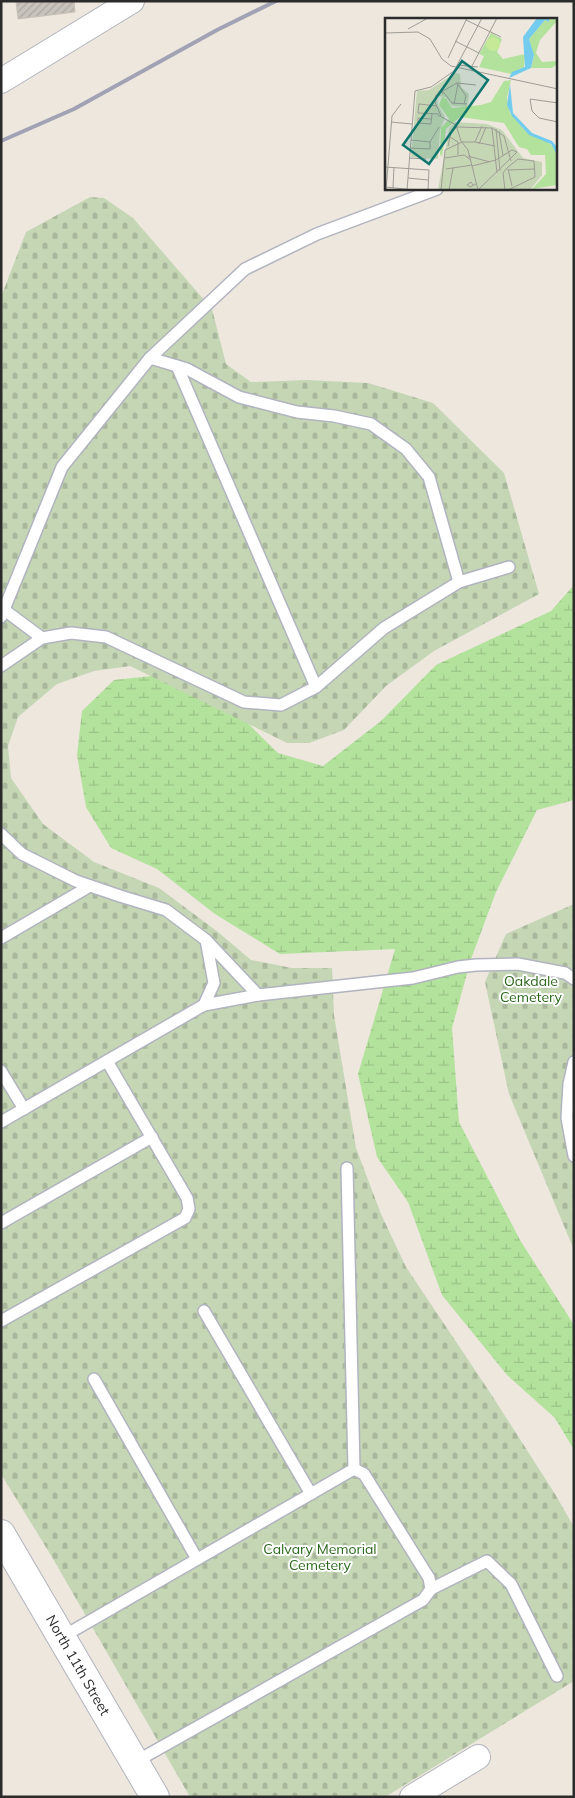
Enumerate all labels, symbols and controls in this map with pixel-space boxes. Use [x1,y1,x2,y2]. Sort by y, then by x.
inset map [385,18,558,190]
park label: Oakdale Cemetery [500,972,563,1006]
park label: Calvary Memorial Cemetery [263,1540,377,1574]
street label: North 11th Street [42,1612,114,1718]

